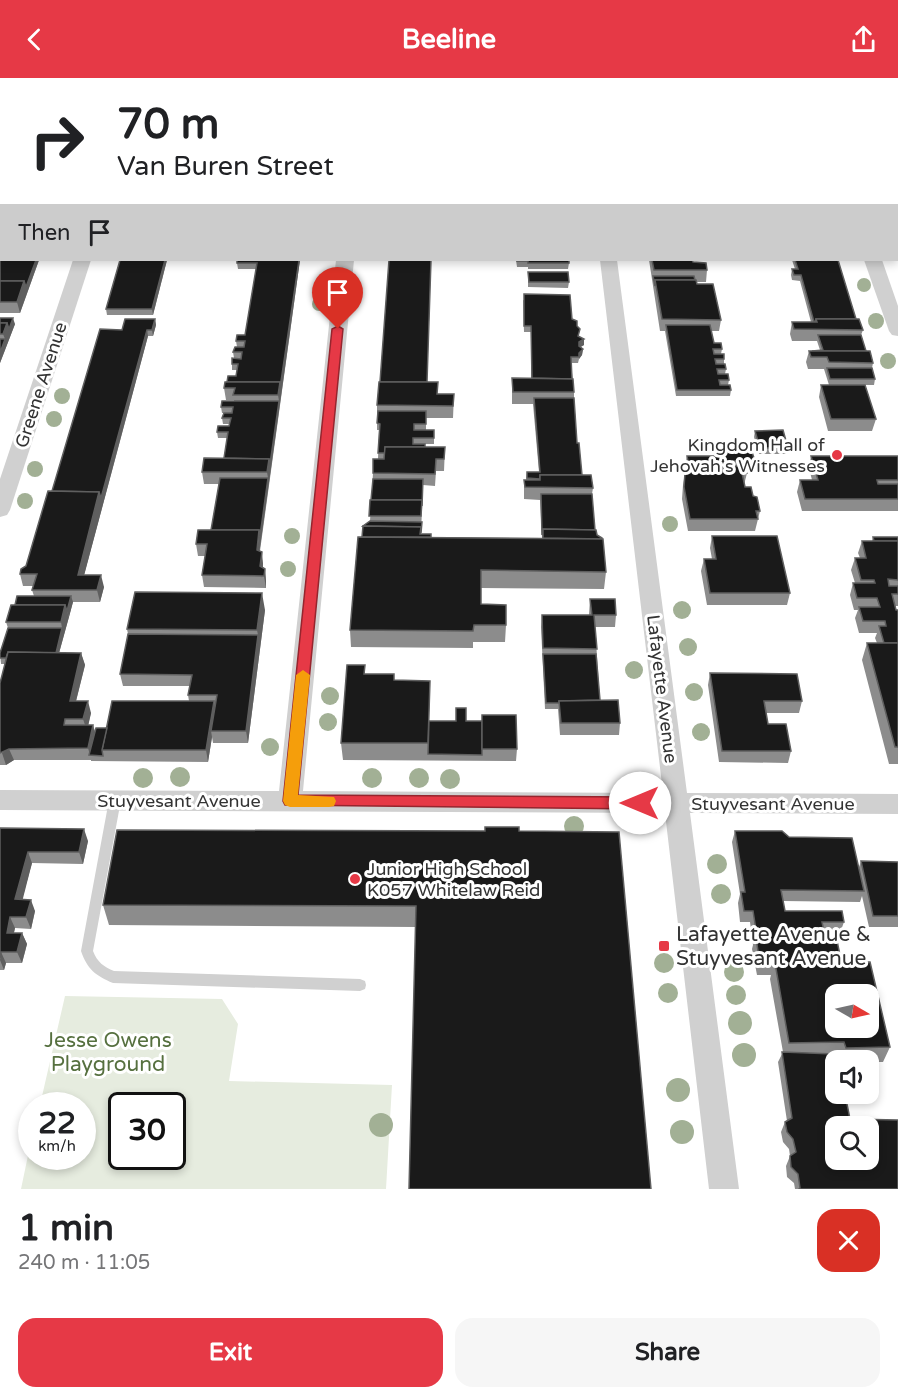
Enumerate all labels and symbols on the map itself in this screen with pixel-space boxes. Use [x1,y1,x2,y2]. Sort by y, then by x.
pin [312,267,363,329]
street label: Greene Avenue [10,319,72,451]
place label: Kingdom Hall of Jehovah's Witnesses [650,434,825,477]
marker: Kingdom Hall of Jehovah's Witnesses [830,448,844,462]
street label: Lafayette Avenue [642,613,682,765]
position arrow [608,771,672,835]
street label: Stuyvesant Avenue [97,790,261,812]
street label: Stuyvesant Avenue [691,793,855,815]
place label: Junior High School K057 Whitelaw Reid [367,858,540,901]
marker: Junior High School K057 Whitelaw Reid [348,872,362,886]
place label: Lafayette Avenue & Stuyvesant Avenue [676,922,871,971]
marker: Lafayette Avenue & Stuyvesant Avenue [657,939,671,953]
north arrow [825,984,879,1038]
park label: Jesse Owens Playground [44,1028,172,1077]
speed limit sign: 30 [108,1092,186,1170]

